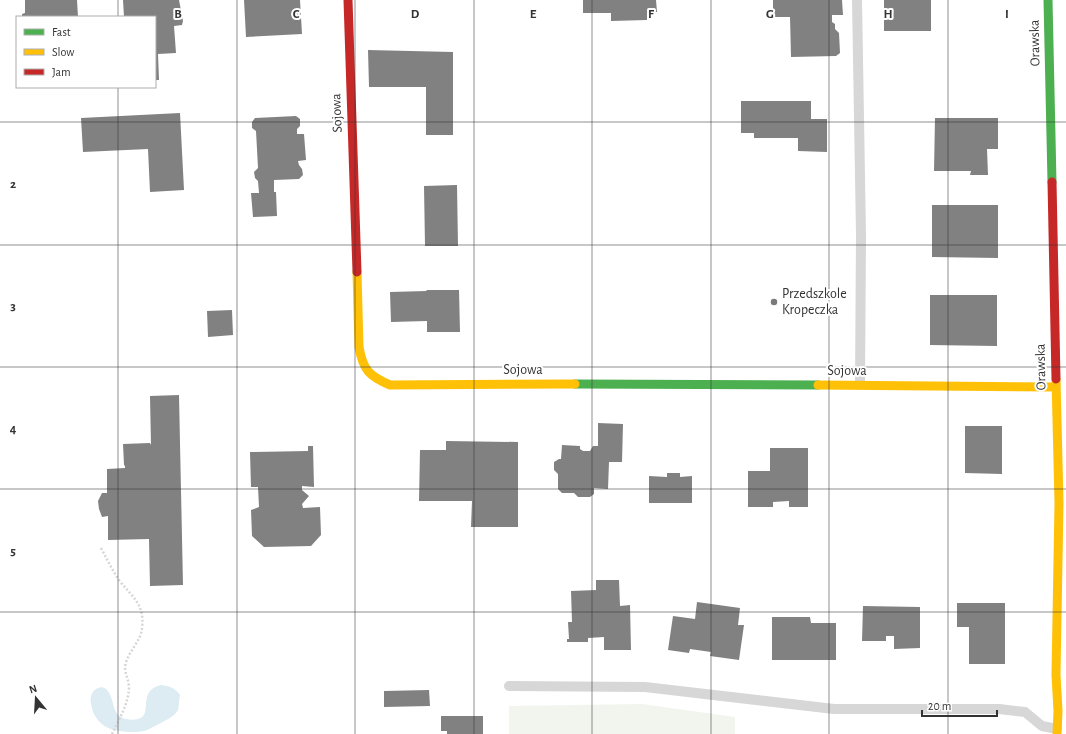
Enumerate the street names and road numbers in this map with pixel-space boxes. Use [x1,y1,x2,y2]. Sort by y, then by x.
street label: Orawska [1028,19,1042,66]
street label: Sojowa [329,93,345,133]
street label: Orawska [1034,343,1048,390]
street label: Sojowa [503,363,543,377]
street label: Sojowa [827,364,867,378]

